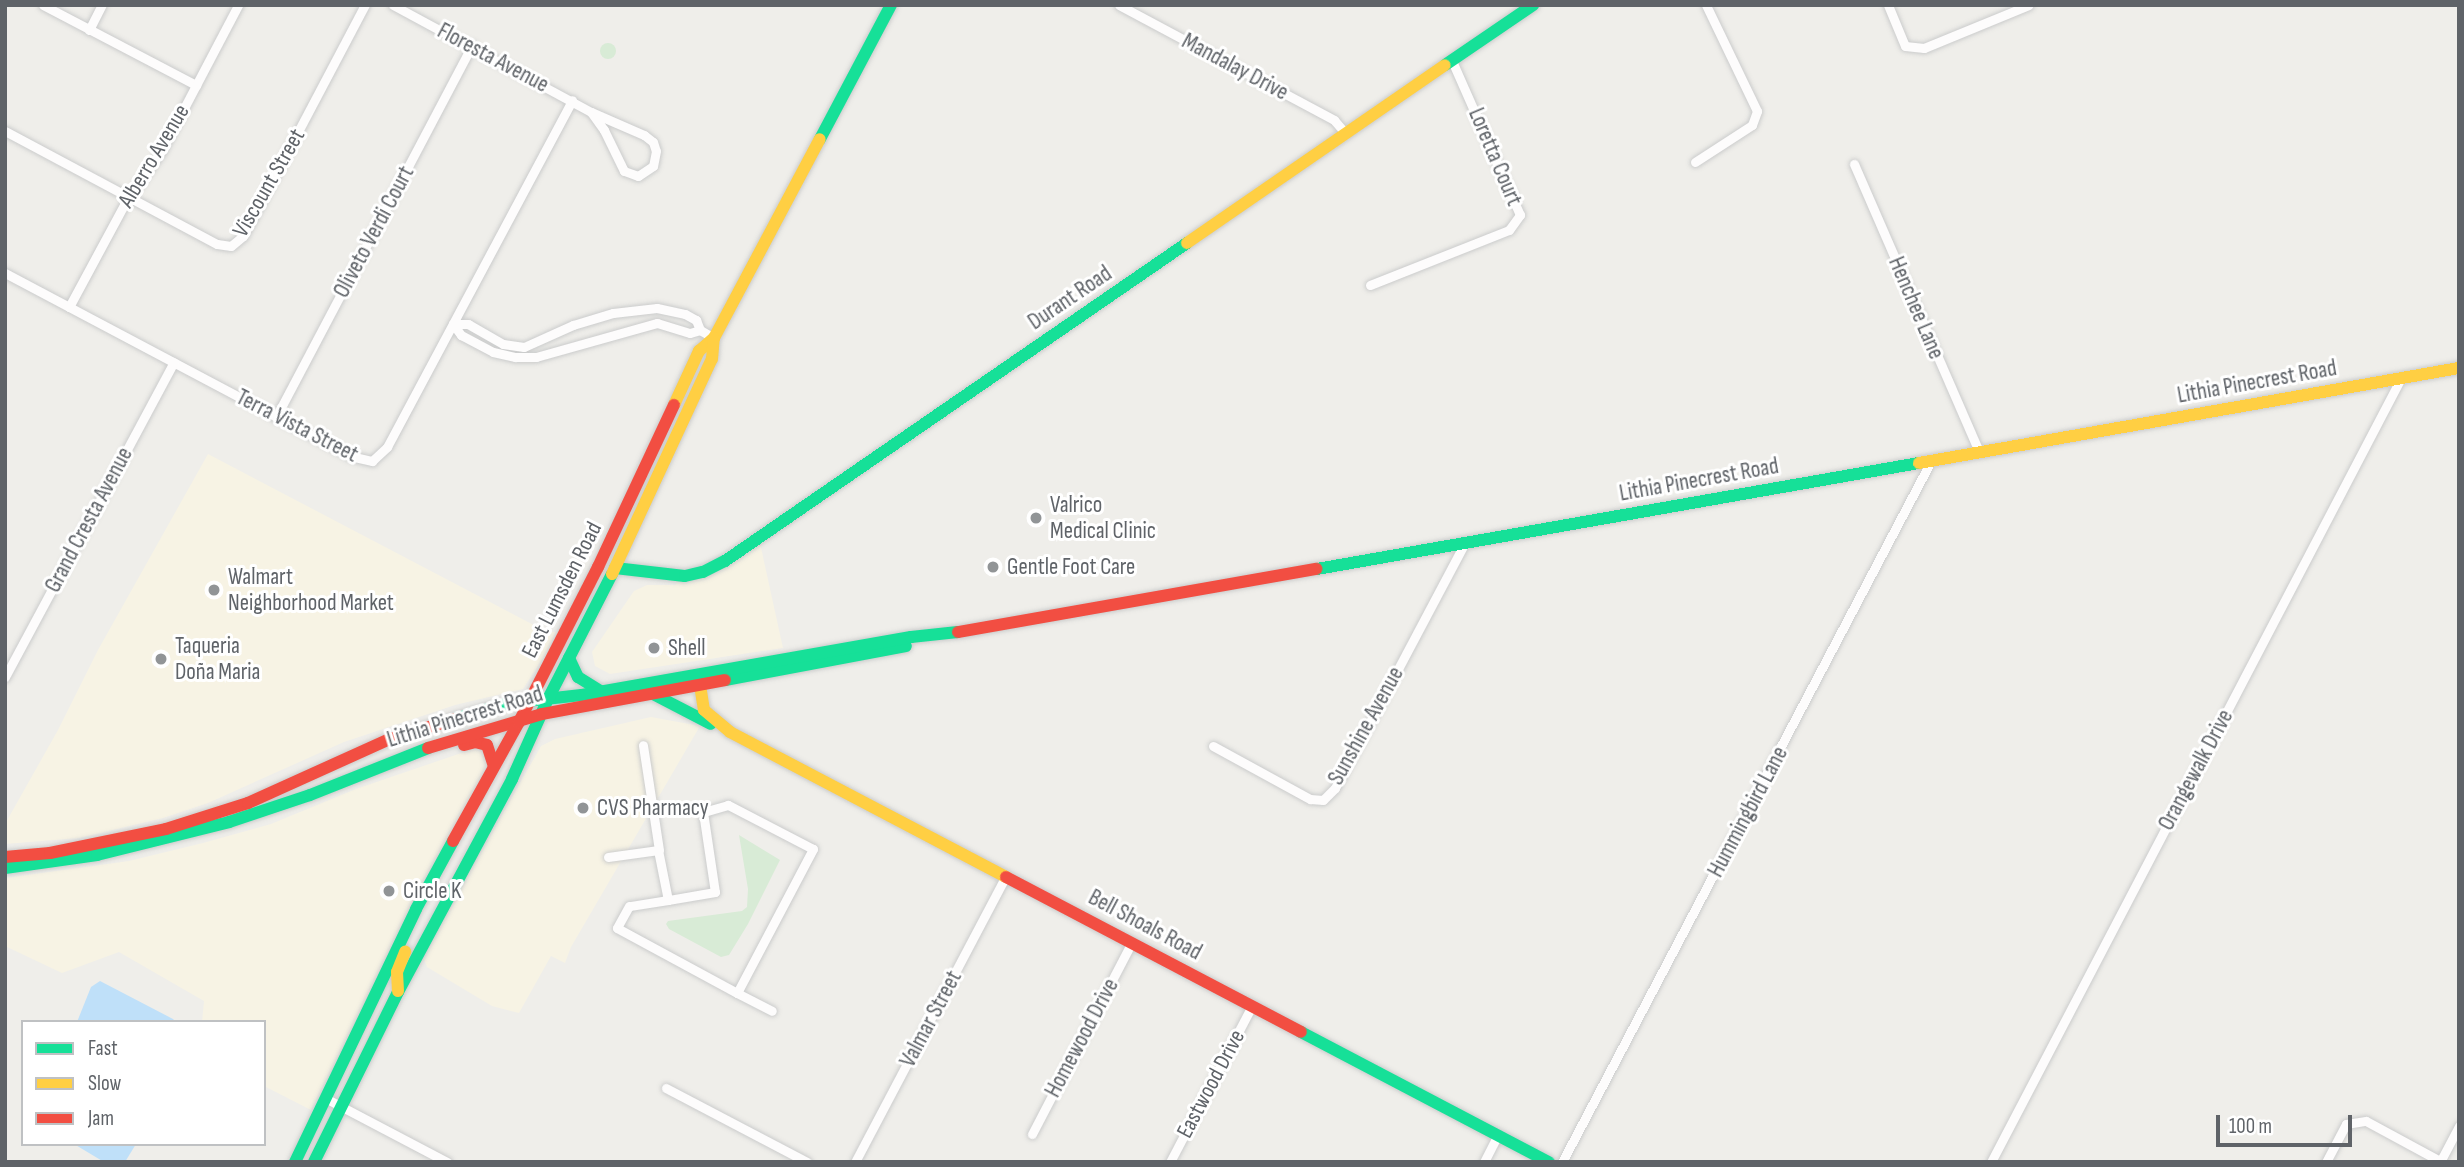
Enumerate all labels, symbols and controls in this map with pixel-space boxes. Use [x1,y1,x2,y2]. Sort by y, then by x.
street label: Floresta Avenue [433,17,553,99]
street label: Mandalay Drive [1177,27,1293,107]
street label: Alberro Avenue [112,99,196,213]
street label: Loretta Court [1462,104,1528,210]
street label: Viscount Street [227,124,311,242]
street label: Oliveto Verdi Court [328,162,420,302]
street label: Henchee Lane [1882,253,1950,363]
street label: Durant Road [1023,260,1117,336]
street label: Lithia Pinecrest Road [2175,354,2339,410]
street label: Terra Vista Street [231,383,363,469]
street label: Grand Cresta Avenue [39,443,139,597]
street label: Lithia Pinecrest Road [1617,452,1781,508]
place label: Valrico Medical Clinic [1050,491,1156,545]
marker: Valrico Medical Clinic [1028,510,1044,526]
street label: East Lumsden Road [516,517,608,663]
place label: Gentle Foot Care [1007,553,1135,581]
marker: Gentle Foot Care [985,559,1001,575]
place label: Walmart Neighborhood Market [228,563,394,617]
marker: Walmart Neighborhood Market [206,582,222,598]
place label: Taqueria Doña Maria [175,632,260,686]
place label: Shell [668,634,705,662]
marker: Shell [646,640,662,656]
marker: Taqueria Doña Maria [153,651,169,667]
street label: Sunshine Avenue [1322,662,1410,790]
street label: Lithia Pinecrest Road [384,680,546,754]
street label: Orangewalk Drive [2153,705,2239,835]
street label: Hummingbird Lane [1702,742,1794,882]
place label: CVS Pharmacy [597,794,709,822]
marker: CVS Pharmacy [575,800,591,816]
place label: Circle K [403,877,462,905]
marker: Circle K [381,883,397,899]
street label: Bell Shoals Road [1084,884,1206,966]
street label: Valmar Street [894,966,968,1072]
street label: Homewood Drive [1039,974,1125,1102]
legend [21,1020,266,1146]
street label: Eastwood Drive [1171,1025,1251,1143]
text: Fast [88,1036,118,1061]
text: Slow [88,1071,121,1096]
scale bar [2219,1100,2356,1144]
text: Jam [88,1106,114,1131]
text: 100 m [2229,1114,2272,1139]

